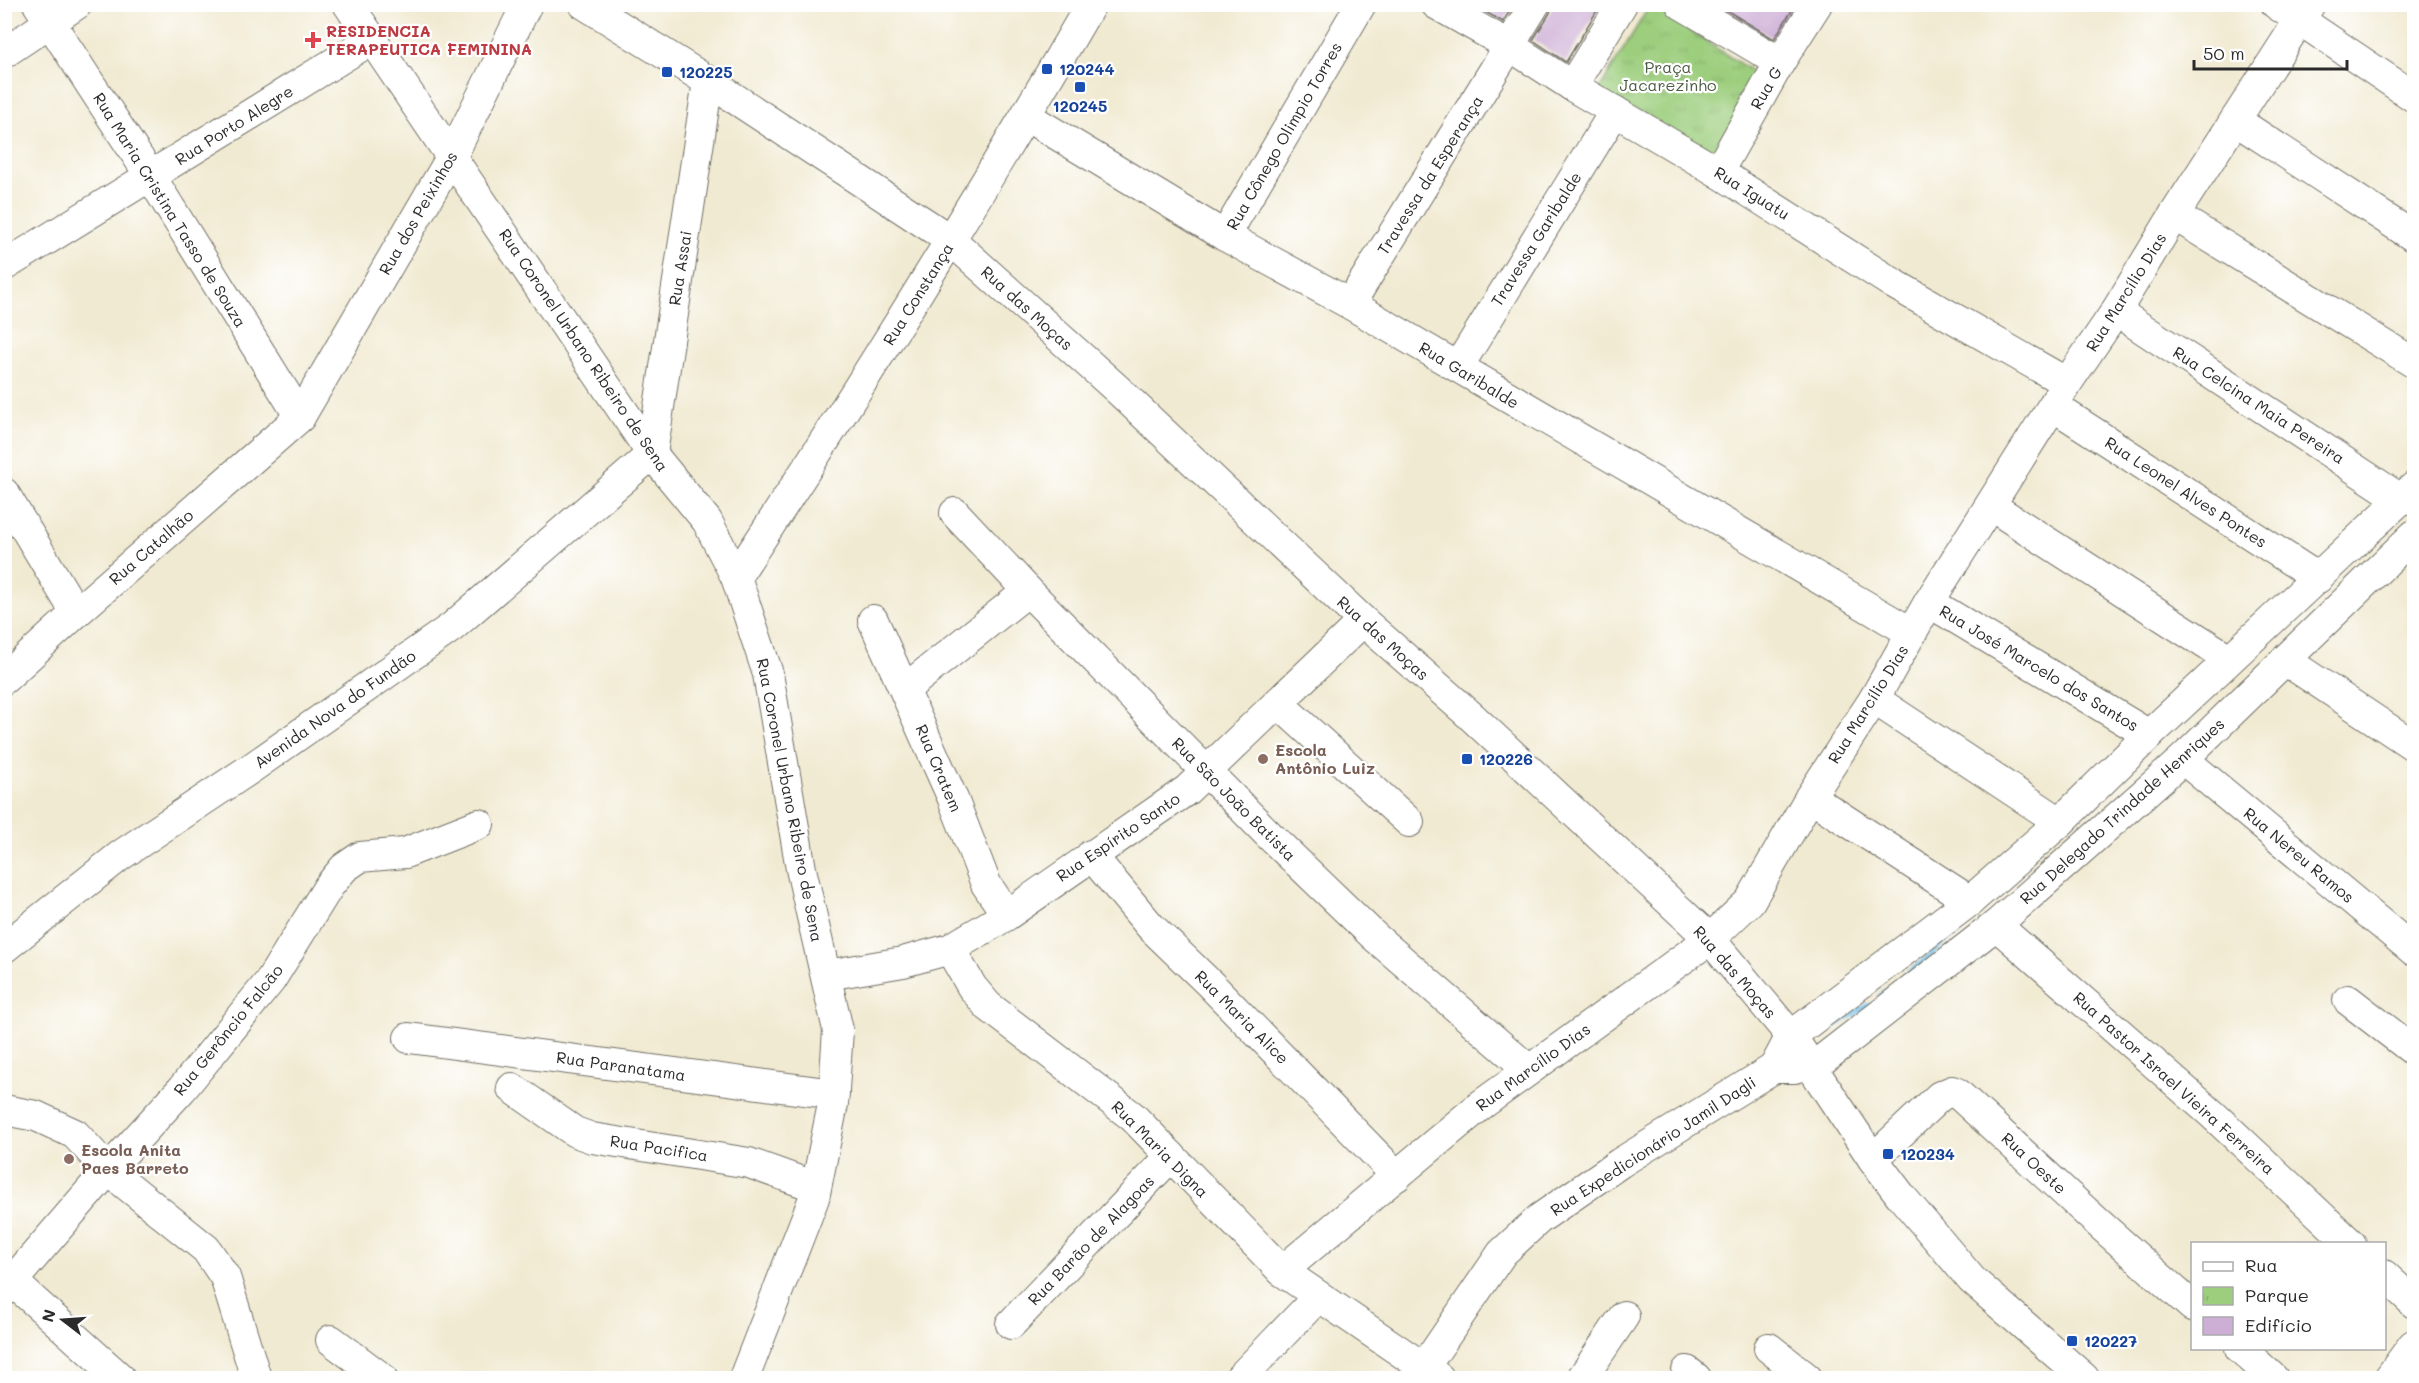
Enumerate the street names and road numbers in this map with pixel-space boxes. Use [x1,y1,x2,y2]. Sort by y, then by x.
street label: Rua Cônego Olimpio Torres [1221,38,1346,233]
street label: Rua G [1745,62,1786,113]
street label: Rua Porto Alegre [171,80,297,169]
street label: Rua Maria Cristina Tasso de Souza [89,88,252,331]
street label: Travessa da Esperança [1372,91,1487,258]
street label: Rua dos Peixinhos [374,147,462,278]
street label: Rua Iguatu [1711,161,1794,224]
street label: Travessa Garibalde [1486,167,1586,310]
street label: Rua Coronel Urbano Ribeiro de Sena [495,224,674,475]
street label: Rua Marcílio Dias [2081,228,2171,355]
street label: Rua Assai [663,229,696,307]
street label: Rua Constança [878,239,957,349]
street label: Rua das Moças [977,261,1078,354]
street label: Rua Garibalde [1415,336,1523,413]
street label: Rua Celcina Maia Pereira [2169,341,2349,468]
street label: Rua Leonel Alves Pontes [2101,431,2271,552]
street label: Rua Catalhão [104,504,197,589]
street label: Rua das Moças [1333,591,1434,684]
street label: Rua José Marcelo dos Santos [1936,600,2143,735]
street label: Rua Marcílio Dias [1823,640,1913,767]
street label: Avenida Nova do Fundão [250,645,420,772]
street label: Rua Coronel Urbano Ribeiro de Sena [753,656,828,944]
street label: Rua Delegado Trindade Henriques [2015,713,2229,908]
street label: Rua Cratem [912,721,967,815]
street label: Rua São João Batista [1168,732,1301,865]
street label: Rua Espírito Santo [1052,787,1184,886]
street label: Rua Nereu Ramos [2240,802,2359,907]
street label: Rua das Moças [1689,921,1782,1023]
street label: Rua Gerôncio Falcão [168,960,287,1100]
street label: Rua Maria Alice [1191,965,1294,1068]
street label: Rua Pastor Israel Vieira Ferreira [2069,987,2279,1179]
street label: Rua Marcílio Dias [1471,1018,1594,1115]
street label: Rua Paranatama [555,1046,687,1085]
street label: Rua Expedicionário Jamil Dagli [1546,1071,1760,1220]
street label: Rua Maria Digna [1107,1096,1213,1202]
street label: Rua Oeste [1997,1127,2071,1198]
street label: Rua Pacifica [609,1129,709,1166]
street label: Rua Barão de Alagoas [1023,1170,1158,1309]

